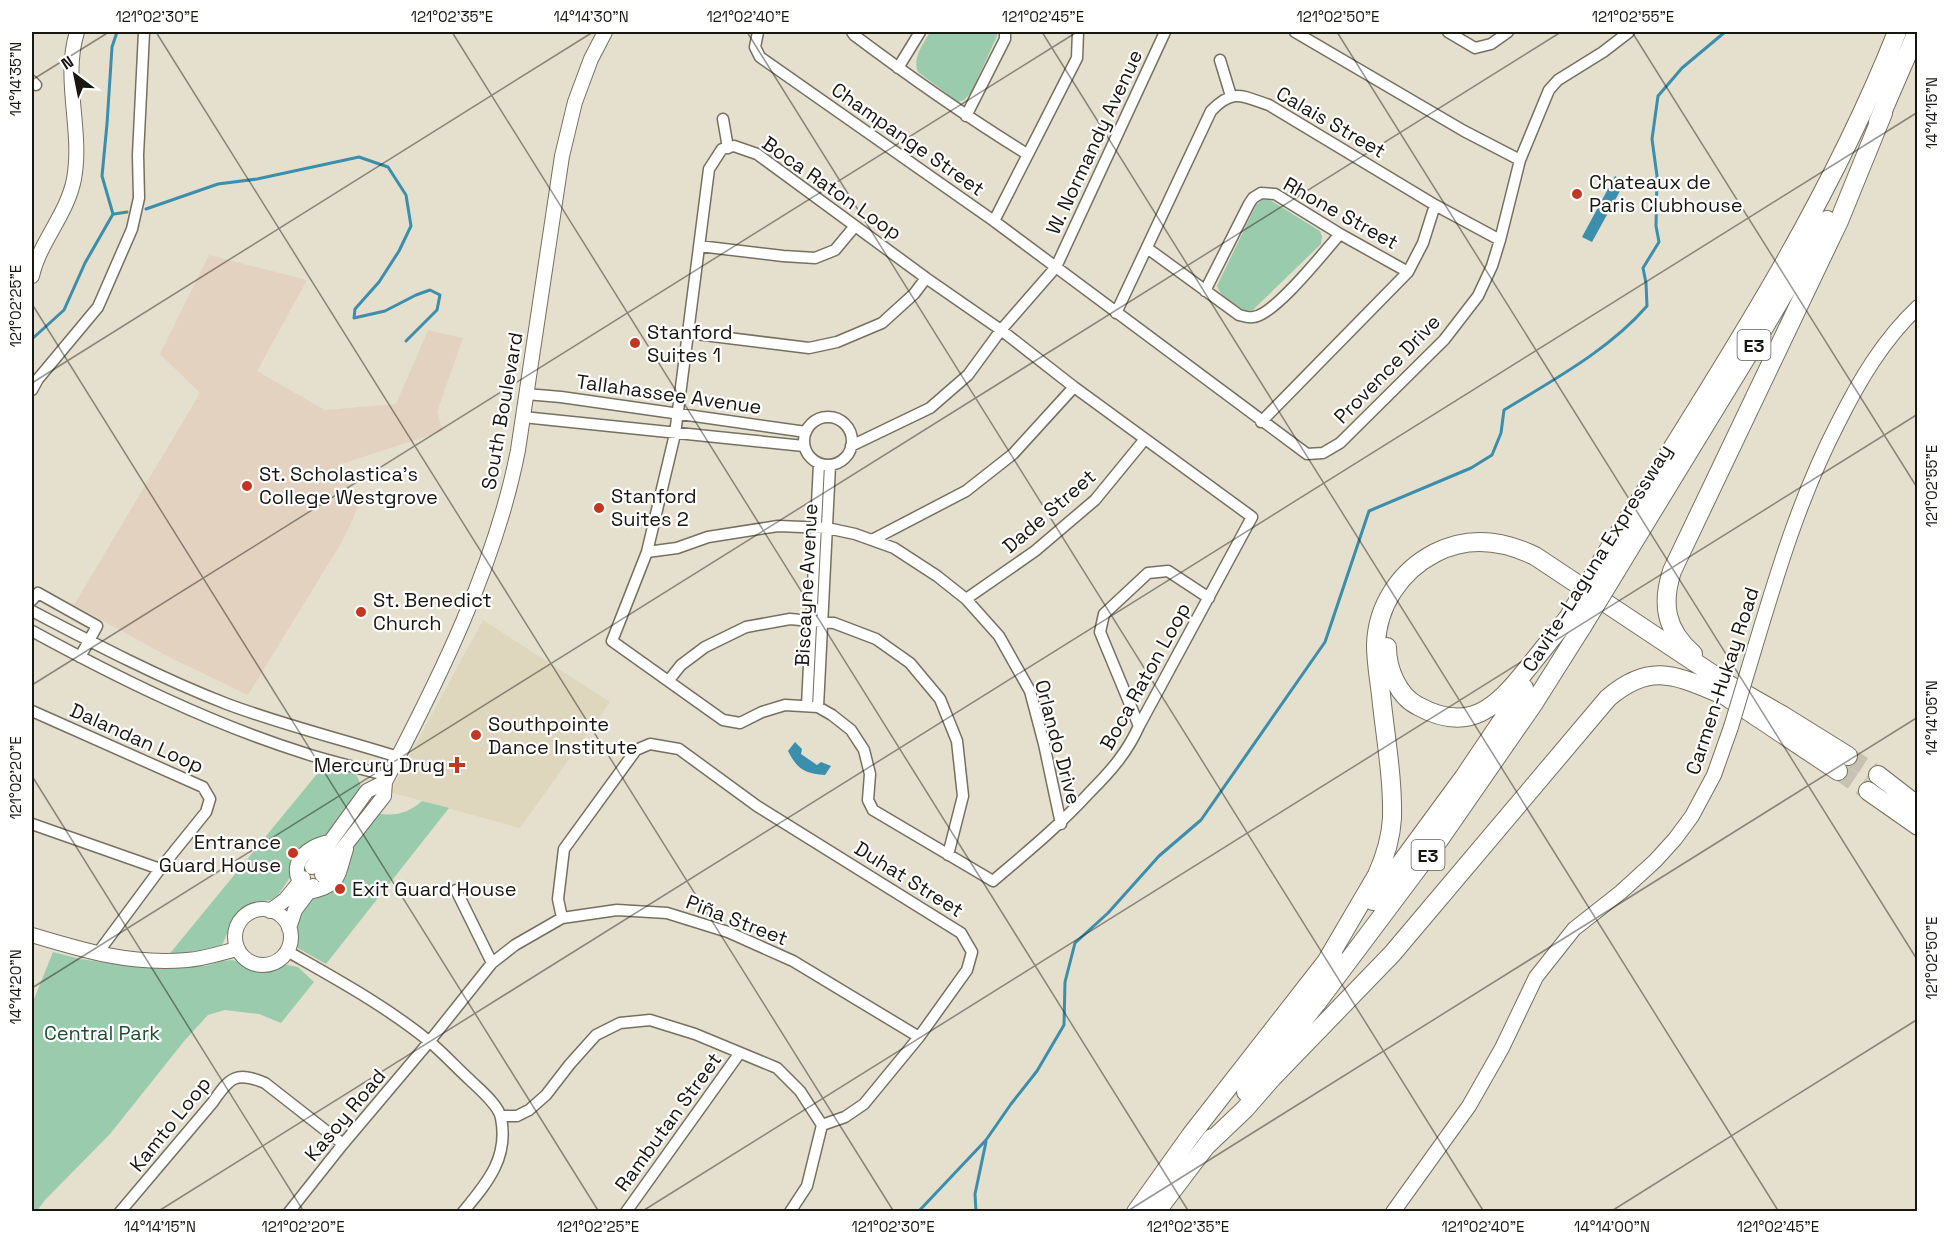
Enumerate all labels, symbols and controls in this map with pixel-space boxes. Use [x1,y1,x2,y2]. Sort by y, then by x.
text: 121°02'30"E [115,7,199,26]
text: 121°02'35"E [411,7,493,26]
text: 14°14'30"N [553,7,629,26]
text: 121°02'40"E [707,7,789,26]
text: 121°02'45"E [1002,7,1084,26]
text: 121°02'50"E [1296,7,1380,26]
text: 121°02'55"E [1592,7,1674,26]
text: 14°14'35"N [6,42,25,116]
north arrow [45,45,105,105]
street label: W. Normandy Avenue [1040,45,1148,239]
text: N [57,51,77,74]
street label: Champange Street [826,76,990,202]
text: 14°14'15"N [1922,77,1941,149]
street label: Calais Street [1271,80,1391,164]
street label: Boca Raton Loop [757,130,907,246]
place label: Chateaux de Paris Clubhouse [1589,169,1743,218]
street label: Rhone Street [1279,171,1403,255]
marker: Chateaux de Paris Clubhouse [1570,187,1584,201]
text: 121°02'25"E [6,265,25,347]
street label: Provence Drive [1328,309,1446,429]
place label: Stanford Suites 1 [647,319,733,368]
street label: South Boulevard [475,330,529,492]
road number: E3 [1738,330,1770,360]
marker: Stanford Suites 1 [628,336,642,350]
street label: Tallahassee Avenue [575,368,763,420]
street label: Cavite–Laguna Expressway [1516,439,1678,677]
text: 121°02'55"E [1922,445,1941,527]
place label: St. Scholastica's College Westgrove [259,461,438,510]
street label: Dade Street [997,463,1101,559]
marker: St. Scholastica's College Westgrove [240,479,254,493]
place label: Stanford Suites 2 [611,483,697,532]
marker: Stanford Suites 2 [592,501,606,515]
street label: Biscayne Avenue [789,503,823,667]
street label: Carmen-Hukay Road [1679,584,1765,778]
place label: St. Benedict Church [373,587,492,636]
street label: Boca Raton Loop [1094,598,1196,754]
marker: St. Benedict Church [354,605,368,619]
street label: Orlando Drive [1029,677,1087,807]
text: 14°14'05"N [1922,680,1941,756]
street label: Dalandan Loop [66,697,208,779]
place label: Southpointe Dance Institute [488,711,638,760]
marker: Southpointe Dance Institute [469,728,483,742]
text: 121°02'20"E [6,736,25,820]
place label: Mercury Drug [314,752,445,778]
marker: Mercury Drug [450,758,464,772]
place label: Entrance Guard House [159,829,281,878]
street label: Duhat Street [849,835,969,923]
road number: E3 [1412,840,1444,870]
marker: Entrance Guard House [286,846,300,860]
place label: Exit Guard House [352,876,517,902]
marker: Exit Guard House [333,882,347,896]
street label: Piña Street [682,889,792,951]
text: 121°02'50"E [1922,916,1941,1000]
text: 14°14'20"N [6,949,25,1025]
park label: Central Park [44,1020,160,1046]
street label: Rambutan Street [609,1047,727,1197]
street label: Kasoy Road [299,1063,391,1167]
street label: Kamto Loop [124,1071,216,1177]
text: 14°14'15"N [124,1217,196,1236]
text: 121°02'20"E [261,1217,345,1236]
text: 121°02'25"E [557,1217,639,1236]
text: 121°02'30"E [851,1217,935,1236]
text: 121°02'35"E [1147,1217,1229,1236]
text: 121°02'40"E [1442,1217,1524,1236]
text: 14°14'00"N [1574,1217,1650,1236]
text: 121°02'45"E [1737,1217,1819,1236]

